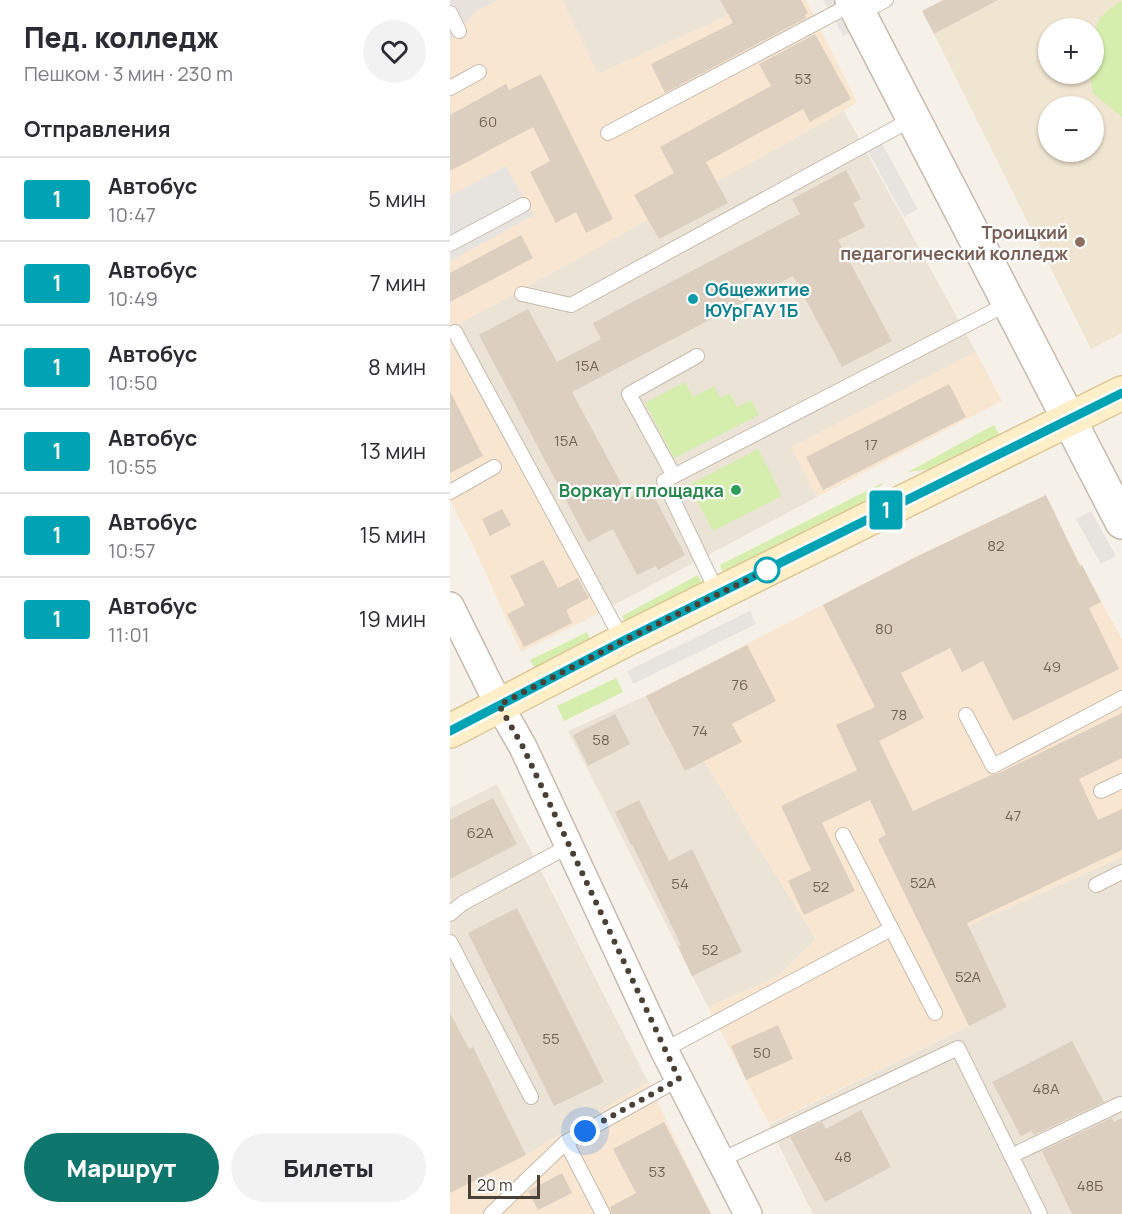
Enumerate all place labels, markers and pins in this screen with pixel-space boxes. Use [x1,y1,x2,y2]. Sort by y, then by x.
place label: Троицкий педагогический колледж [840,220,1068,265]
marker: Троицкий педагогический колледж [1073,235,1087,249]
place label: Общежитие ЮУрГАУ 1Б [705,277,810,322]
marker: Общежитие ЮУрГАУ 1Б [686,292,700,306]
place label: Воркаут площадка [559,478,724,502]
marker: Воркаут площадка [729,483,743,497]
unlabelled marker [754,557,780,583]

